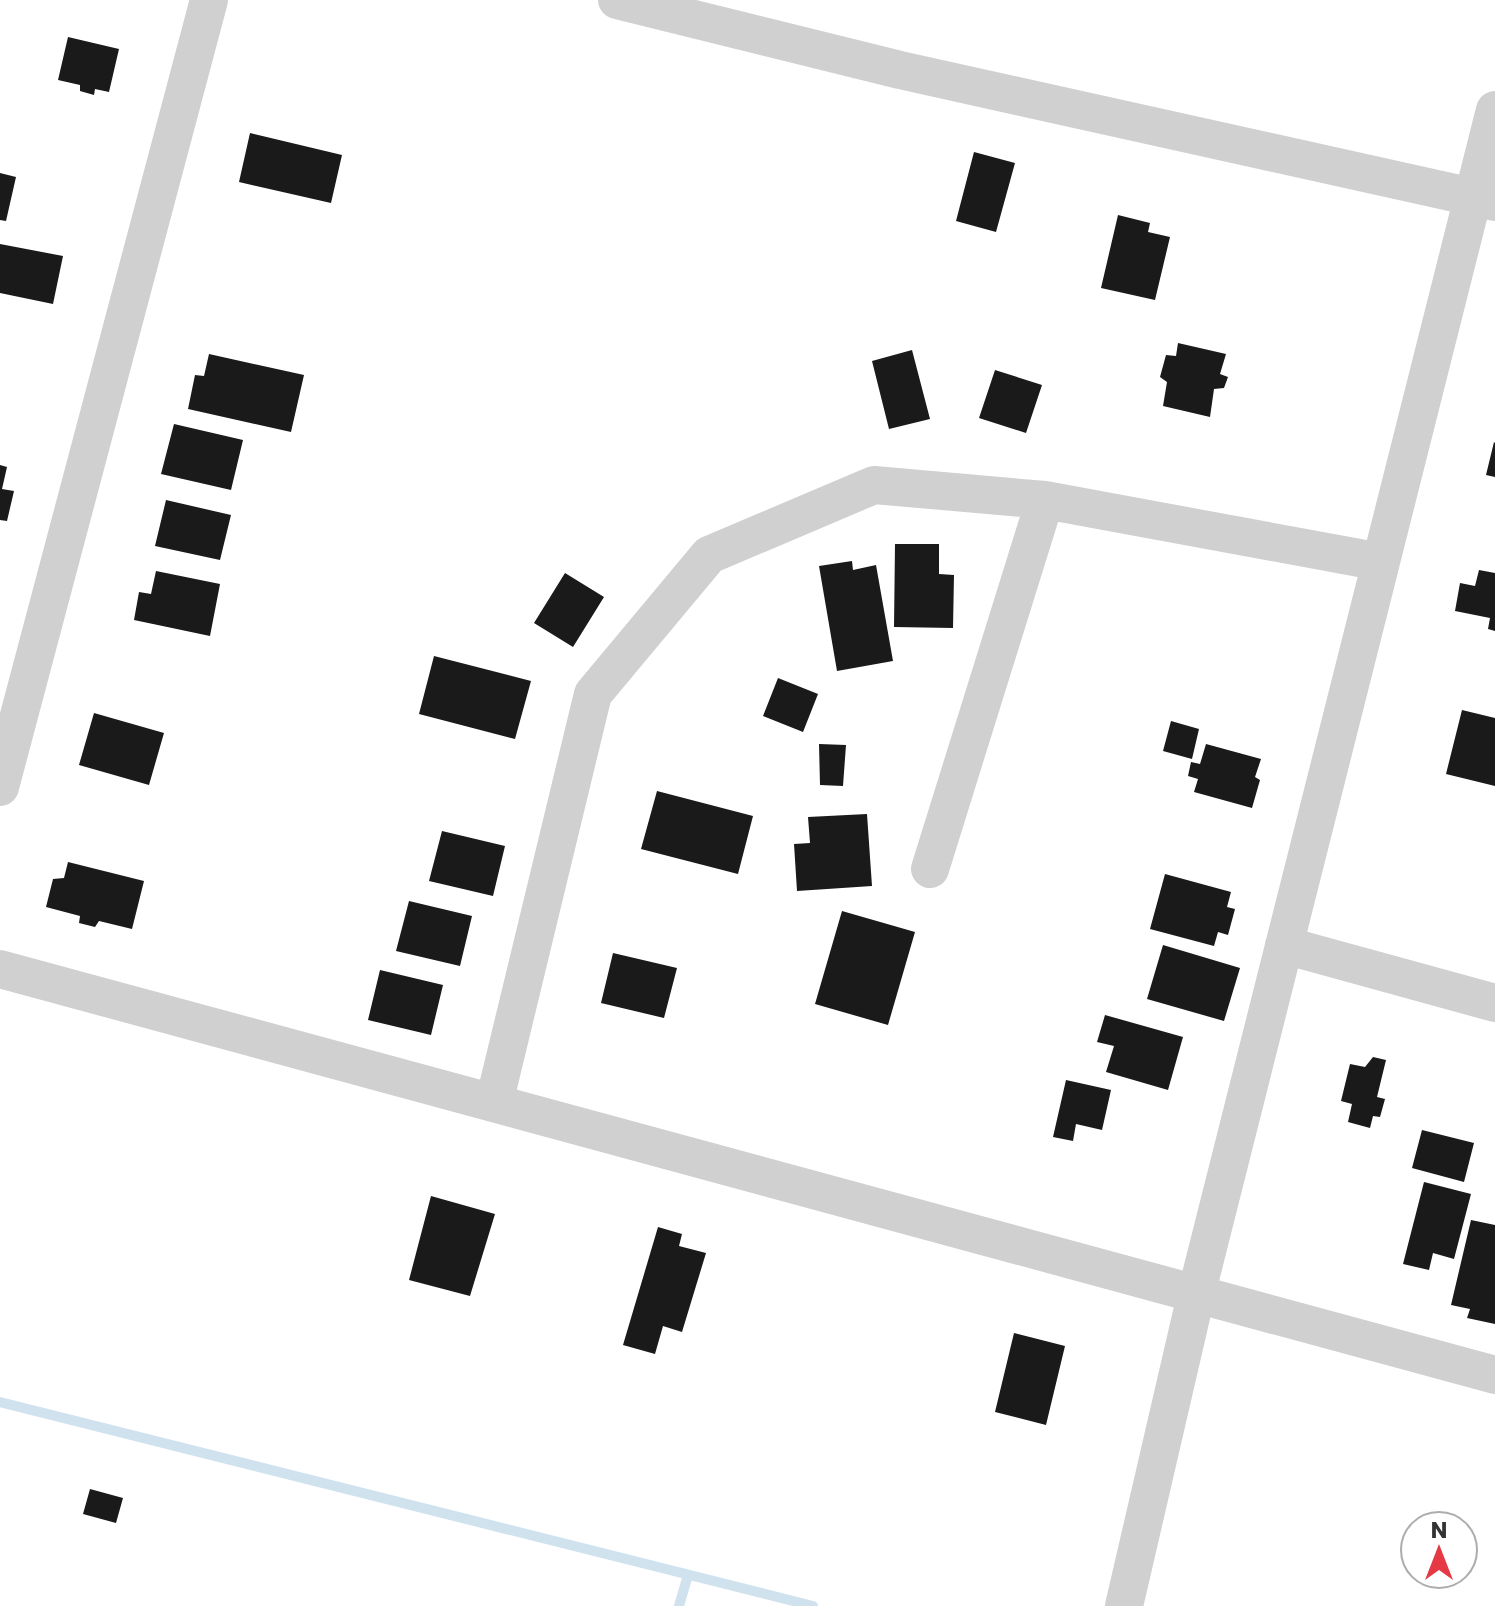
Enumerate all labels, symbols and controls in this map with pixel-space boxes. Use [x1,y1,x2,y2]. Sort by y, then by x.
north arrow [1399,1510,1479,1590]
text: N [1431,1515,1447,1546]

